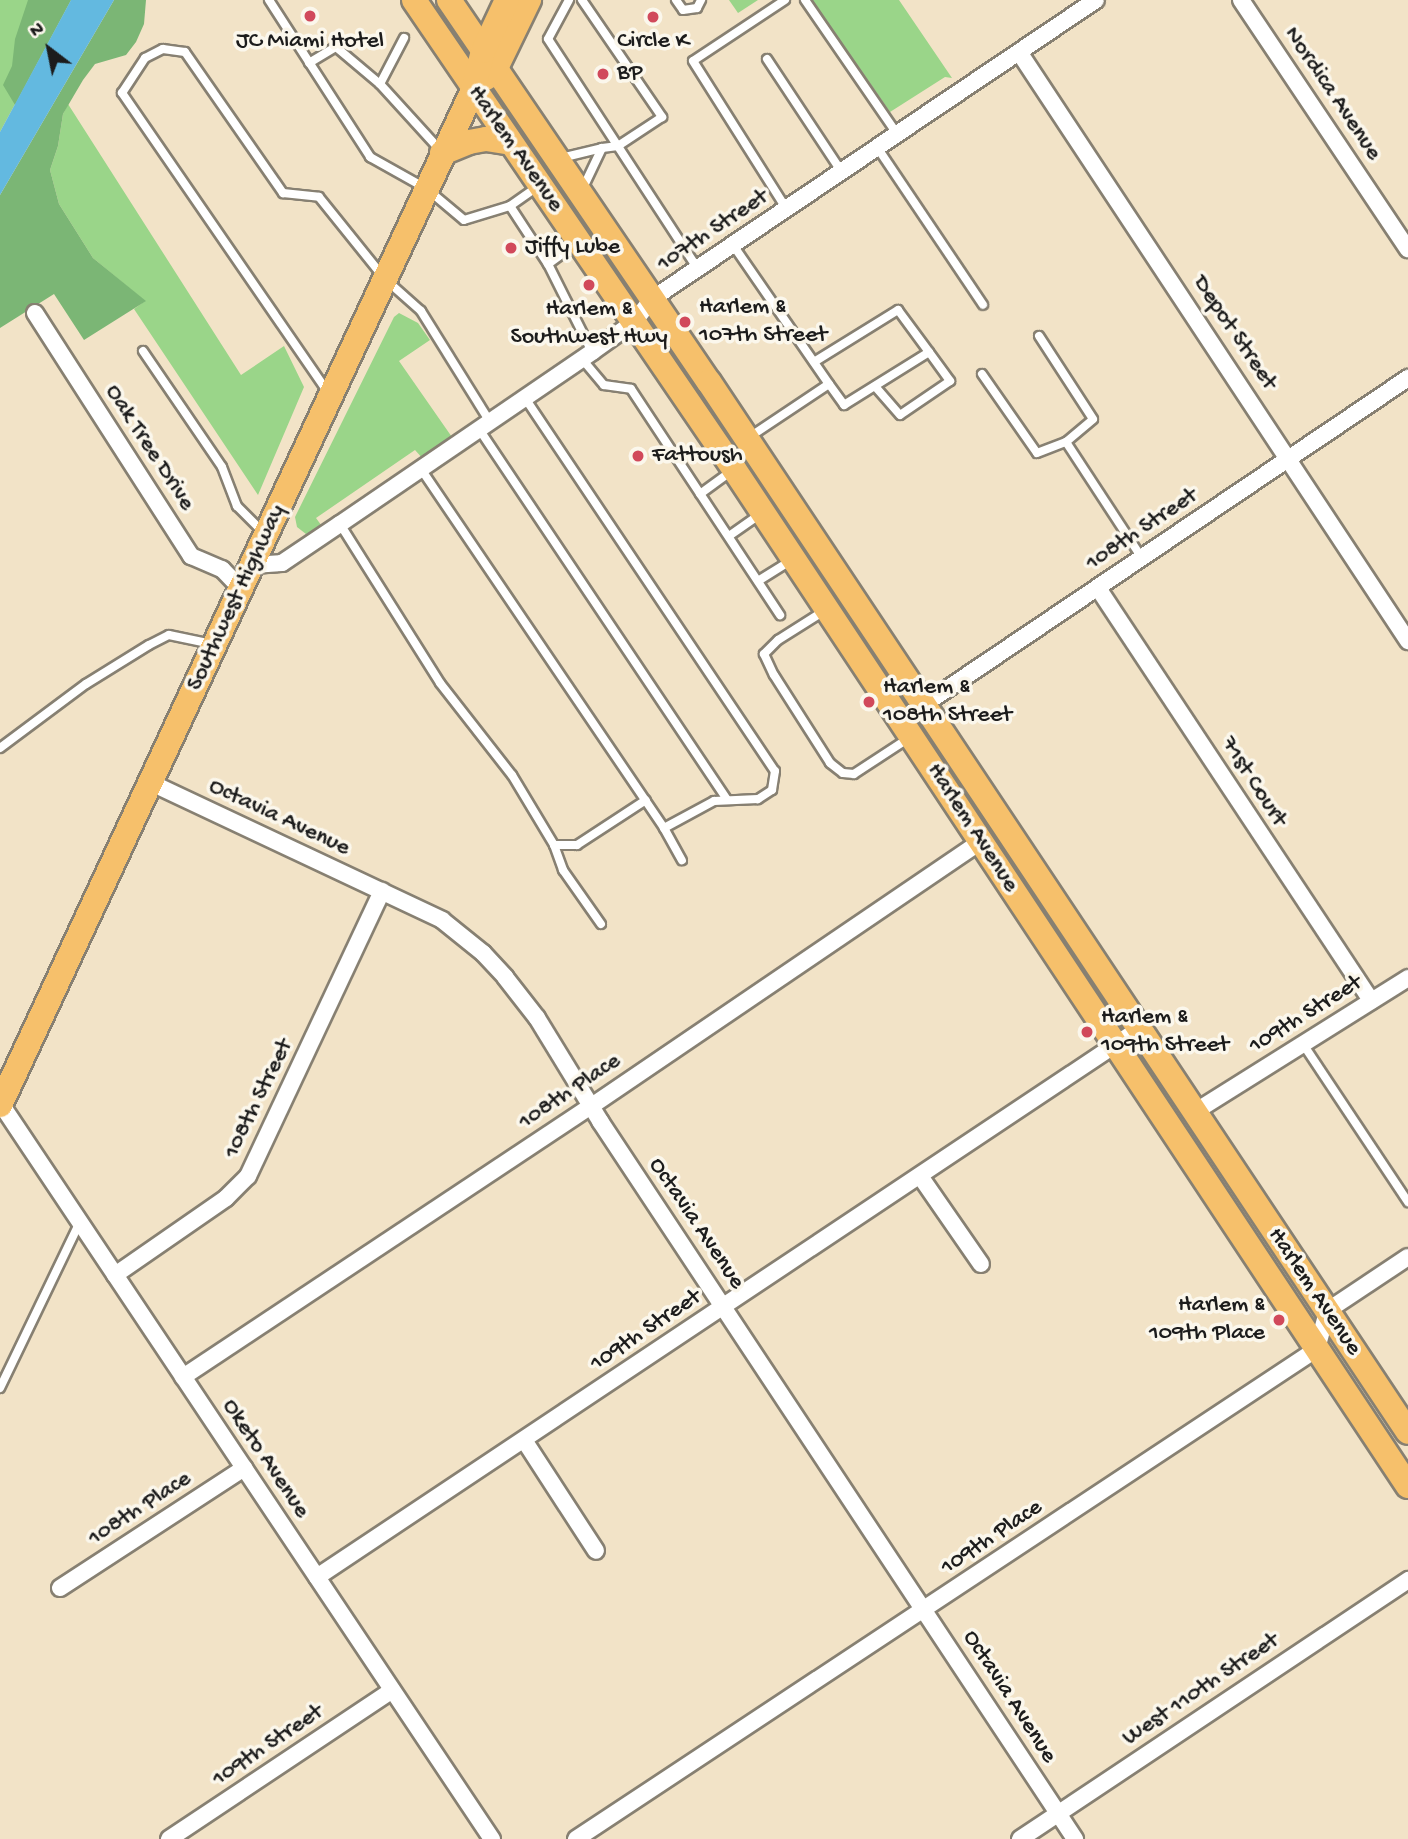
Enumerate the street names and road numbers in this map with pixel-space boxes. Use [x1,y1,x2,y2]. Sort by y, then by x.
street label: Nordica Avenue [1277,22,1387,166]
street label: Harlem Avenue [461,80,569,218]
street label: 107th Street [652,183,774,279]
street label: Depot Street [1185,270,1283,396]
street label: Oak Tree Drive [98,379,200,517]
street label: 108th Street [1081,482,1203,578]
street label: Southwest Highway [181,500,293,696]
street label: 71st Court [1213,732,1293,832]
street label: Harlem Avenue [920,758,1024,898]
street label: Octavia Avenue [204,773,354,863]
street label: 109th Street [1244,969,1368,1061]
street label: 108th Street [218,1035,300,1163]
street label: 108th Place [513,1047,627,1137]
street label: Octavia Avenue [641,1153,751,1295]
street label: Harlem Avenue [1261,1223,1367,1361]
street label: 109th Street [585,1283,707,1379]
street label: Oketo Avenue [215,1394,315,1524]
street label: 108th Place [83,1465,197,1553]
street label: 109th Place [936,1494,1048,1582]
street label: Octavia Avenue [955,1625,1063,1769]
street label: West 110th Street [1117,1627,1285,1753]
street label: 109th Street [207,1698,329,1794]

